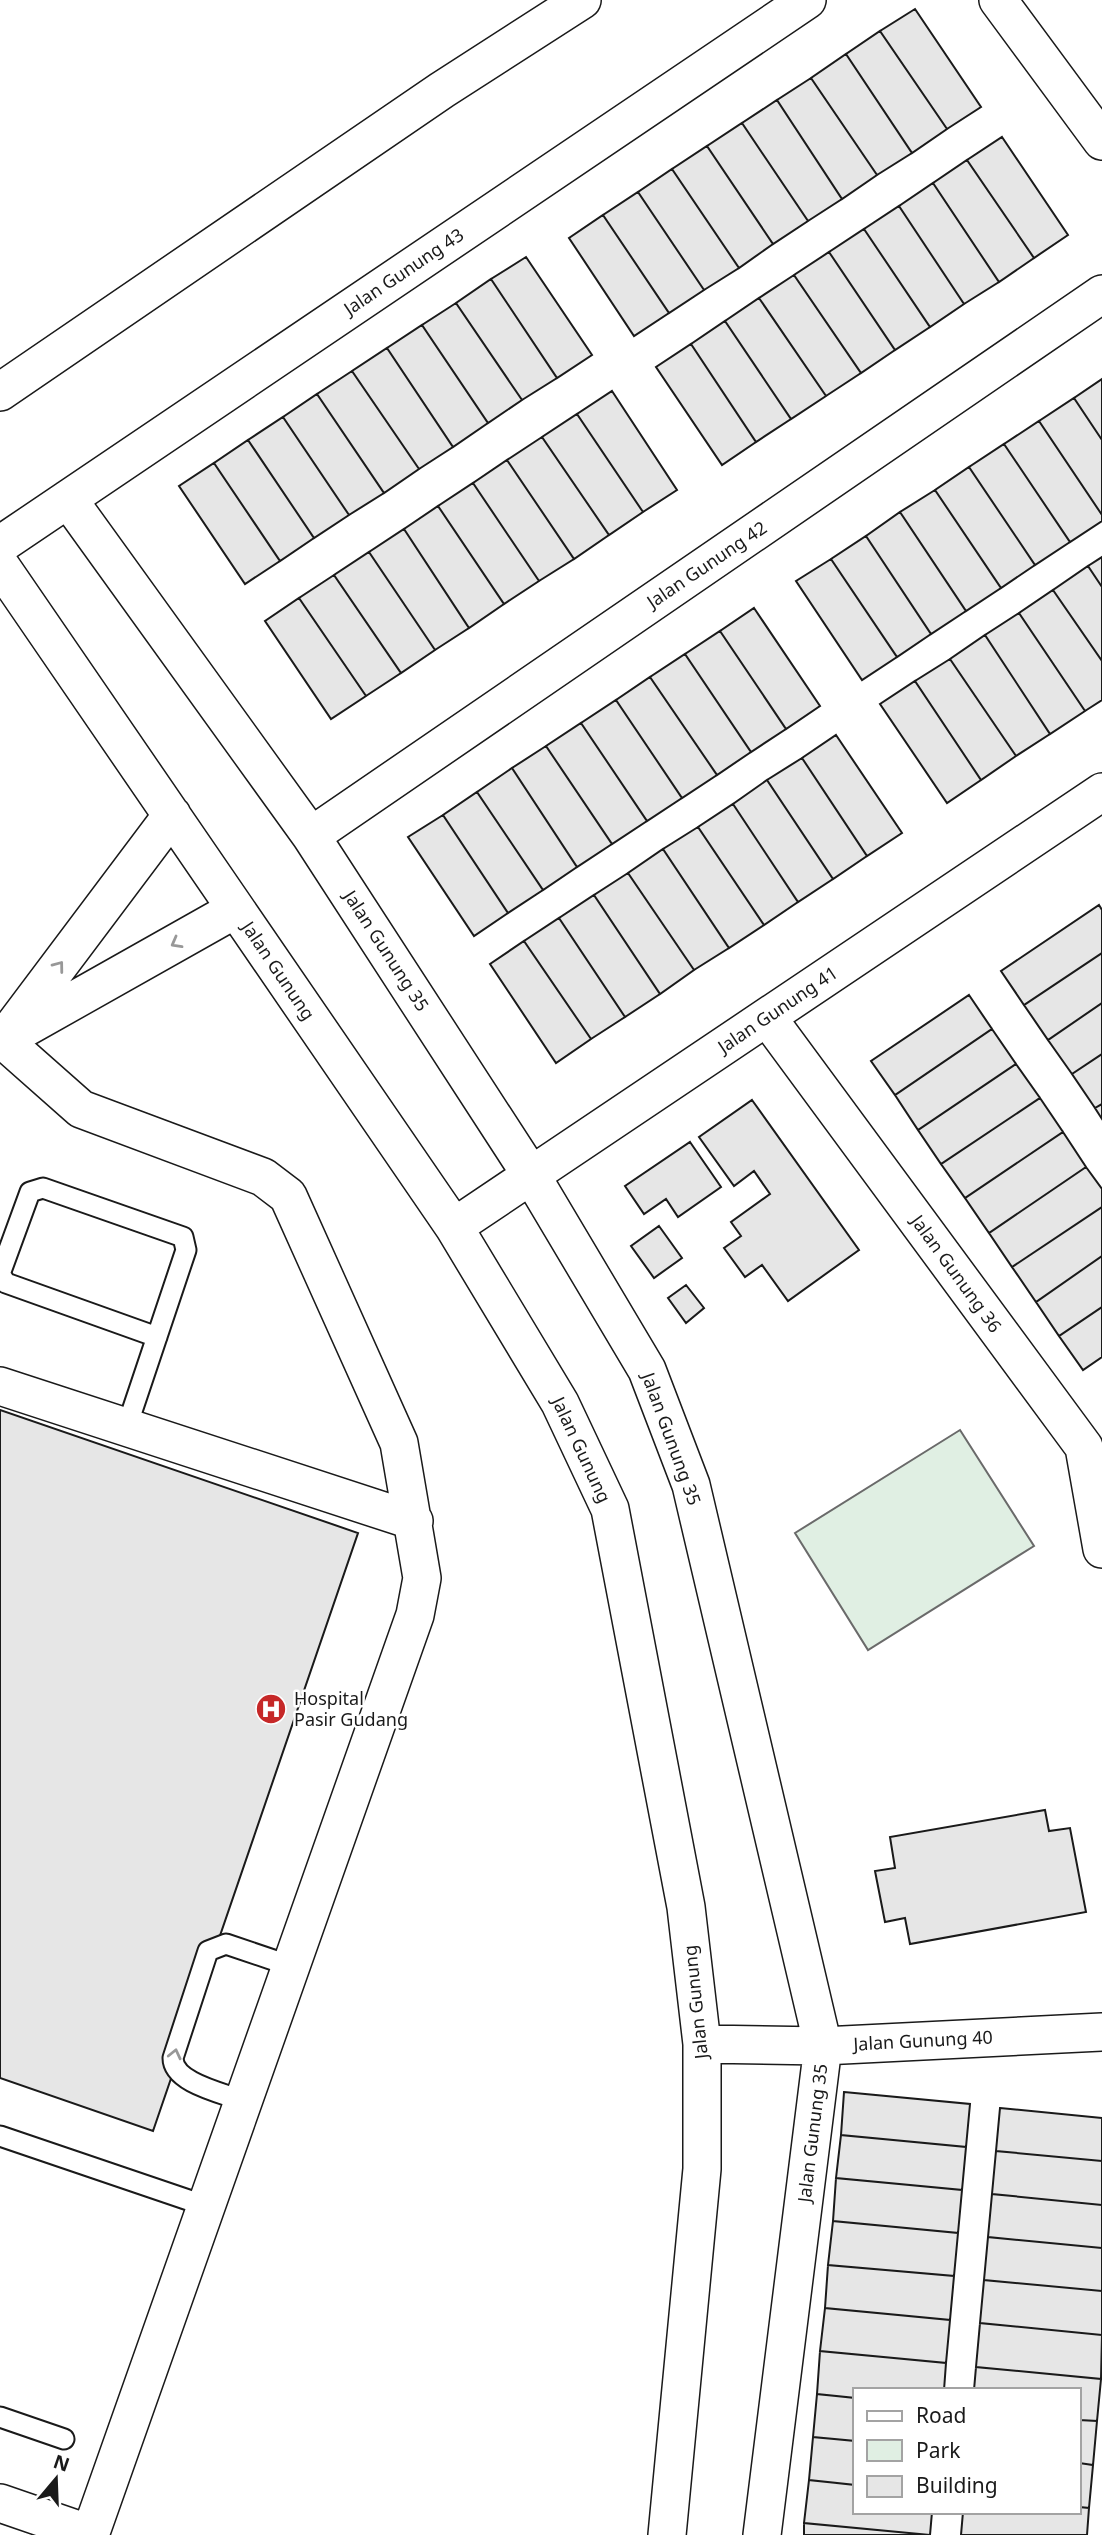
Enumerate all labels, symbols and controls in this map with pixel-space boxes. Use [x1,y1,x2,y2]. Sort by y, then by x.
street label: Jalan Gunung 43 [337,222,468,321]
street label: Jalan Gunung 42 [640,515,771,614]
street label: Jalan Gunung 35 [338,884,435,1015]
street label: Jalan Gunung [236,915,321,1025]
one-way arrow [171,935,184,948]
street label: Jalan Gunung 41 [711,960,842,1059]
one-way arrow [51,961,63,974]
street label: Jalan Gunung 36 [905,1208,1008,1337]
street label: Jalan Gunung 35 [636,1367,707,1508]
street label: Jalan Gunung [546,1391,617,1506]
place label: Hospital Pasir Gudang [294,1686,408,1731]
hospital icon: Hospital Pasir Gudang [254,1692,288,1726]
street label: Jalan Gunung [677,1944,713,2062]
street label: Jalan Gunung 40 [851,2024,993,2056]
one-way arrow [167,2048,182,2060]
street label: Jalan Gunung 35 [791,2062,832,2206]
legend [853,2388,1081,2514]
text: Road [916,2401,966,2429]
text: Park [916,2436,961,2464]
north arrow [21,2444,91,2514]
text: N [50,2448,73,2478]
text: Building [916,2471,998,2499]

